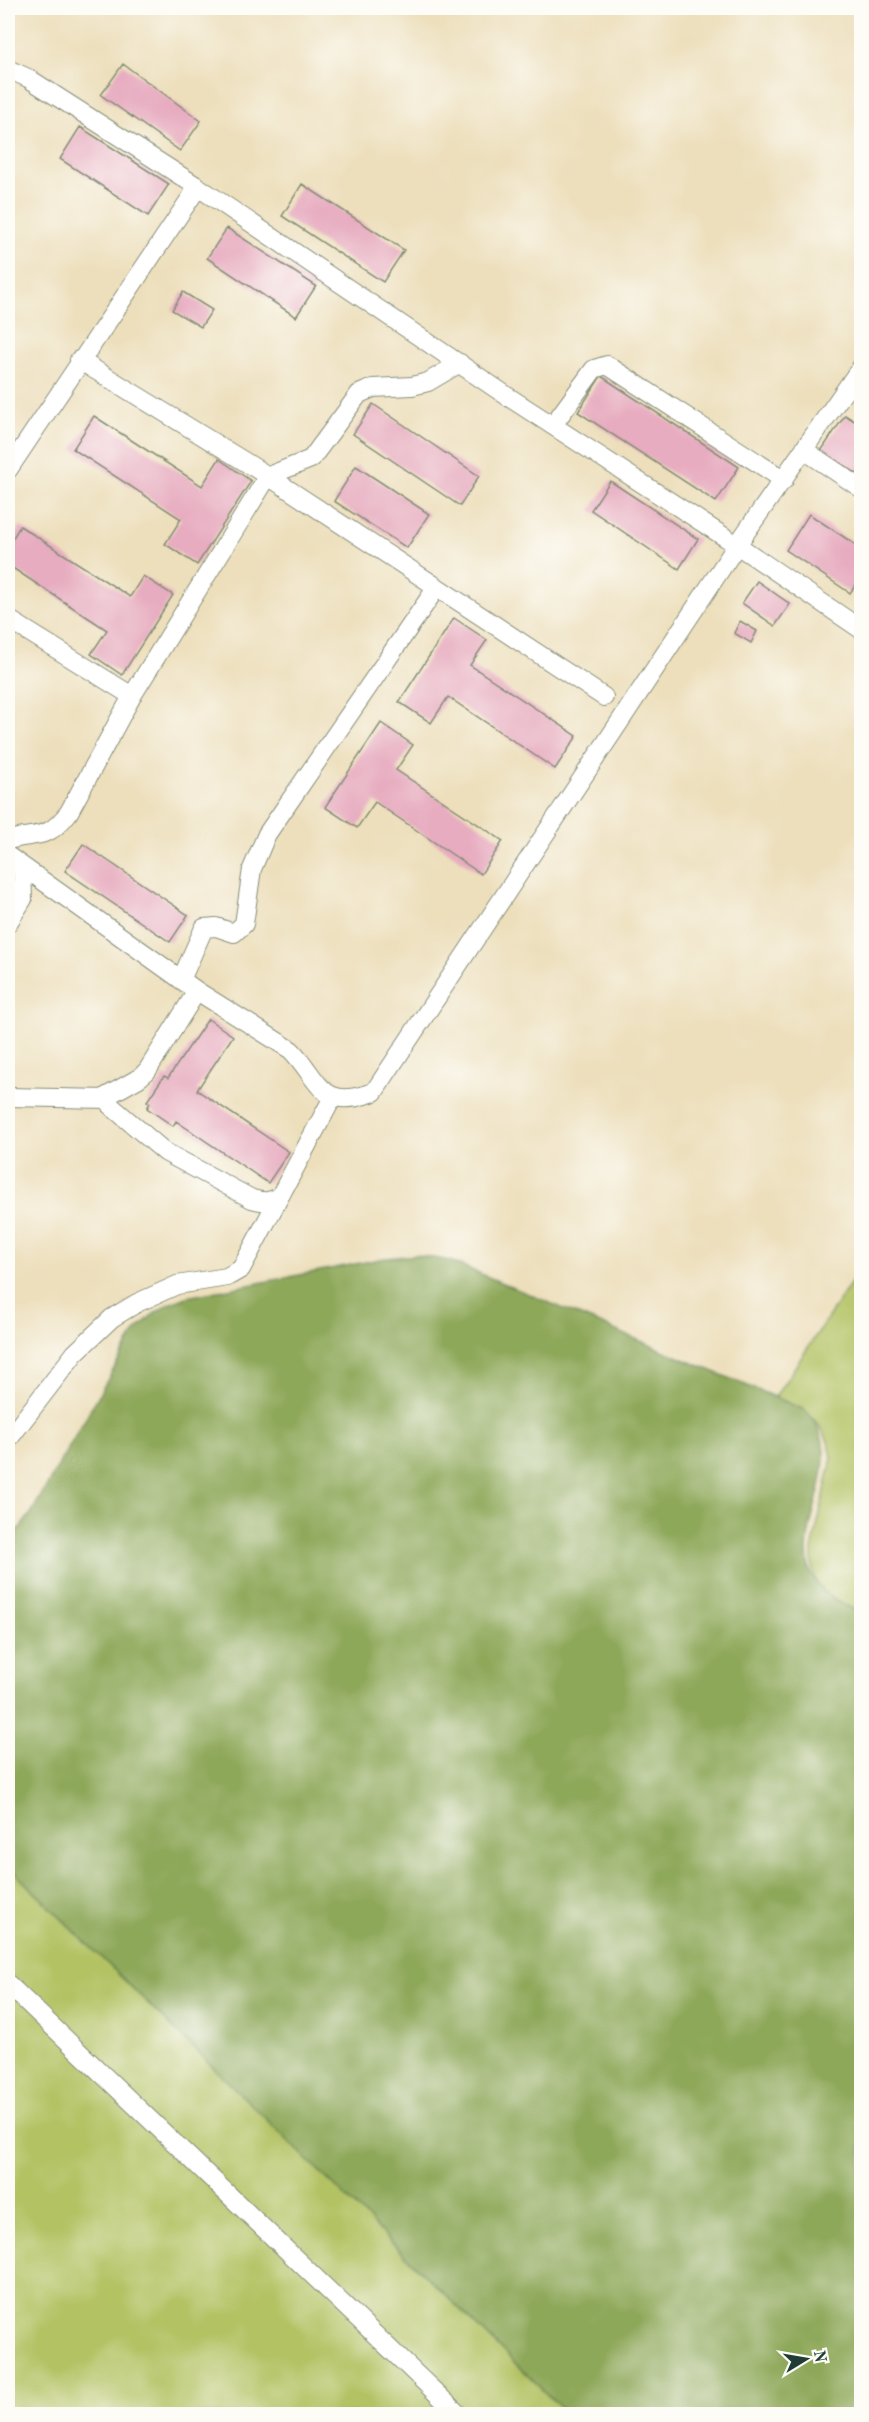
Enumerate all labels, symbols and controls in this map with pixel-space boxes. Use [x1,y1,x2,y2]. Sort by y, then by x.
north arrow [776,2329,836,2389]
text: N [810,2349,828,2365]

